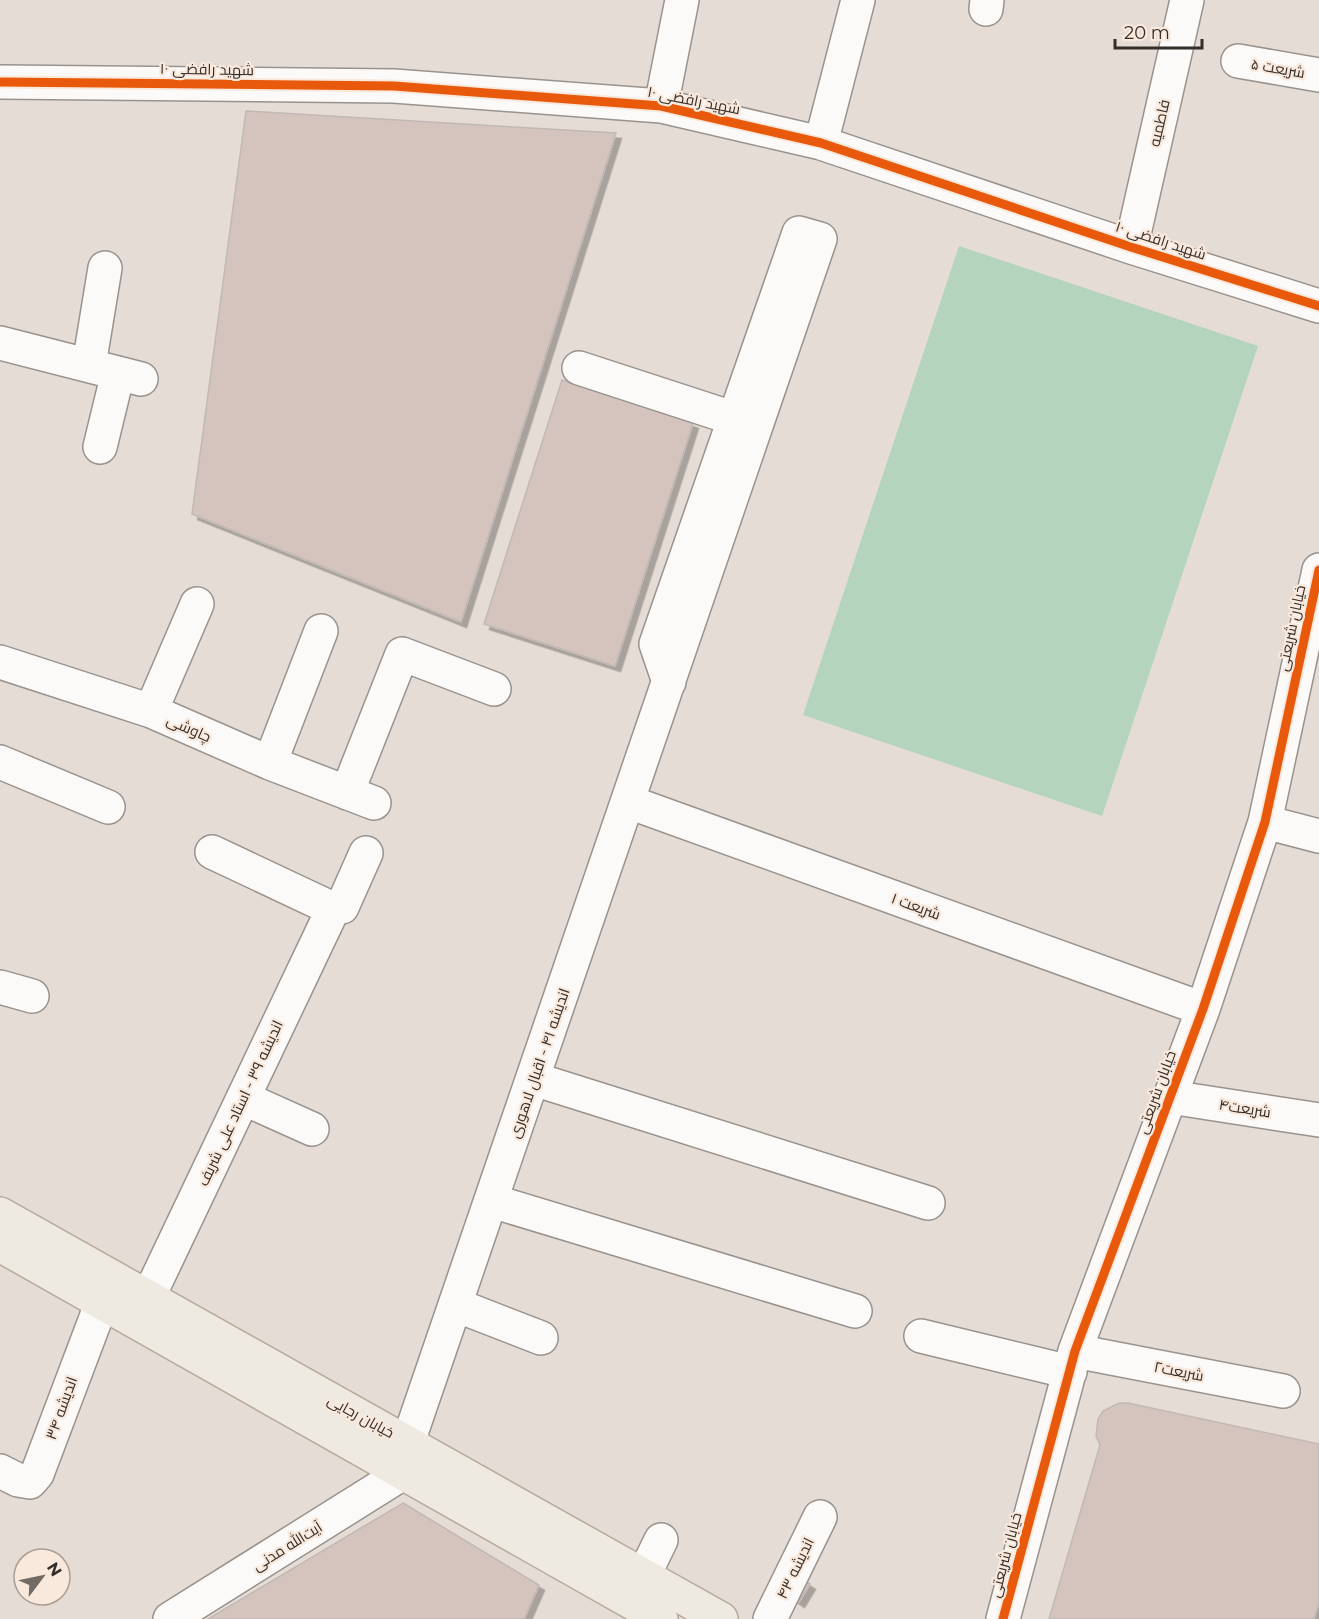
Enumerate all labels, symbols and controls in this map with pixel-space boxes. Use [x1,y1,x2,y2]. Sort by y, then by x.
scale bar [1115,12,1202,50]
text: 20 m [1124,22,1170,44]
street label: شریعت ۵ [1249,54,1307,82]
street label: شهید رافضی ۱۰ [160,59,254,80]
street label: شهید رافضی ۱۰ [646,82,742,119]
street label: فاطمیه [1144,98,1174,148]
street label: شهید رافضی ۱۰ [1113,216,1209,265]
street label: خیابان شریعتی [1273,583,1310,673]
street label: چاوشی [163,710,214,747]
street label: شریعت ۱ [889,888,943,924]
street label: اندیشه ۴۱ - اقبال لاهوری [504,986,575,1141]
street label: اندیشه ۳۹ - استاد علی شریف [193,1017,288,1189]
street label: خیابان شریعتی [1132,1048,1181,1137]
street label: شریعت۴ [1218,1095,1272,1121]
street label: شریعت۲ [1152,1357,1206,1385]
street label: اندیشه ۳۴ [41,1374,81,1442]
street label: خیابان رجایی [324,1390,398,1443]
street label: خیابان شریعتی [985,1510,1026,1600]
street label: آیت‌الله مدنی [248,1517,326,1576]
street label: اندیشه ۴۳ [772,1534,818,1602]
north arrow [12,1547,72,1607]
text: N [43,1559,66,1580]

